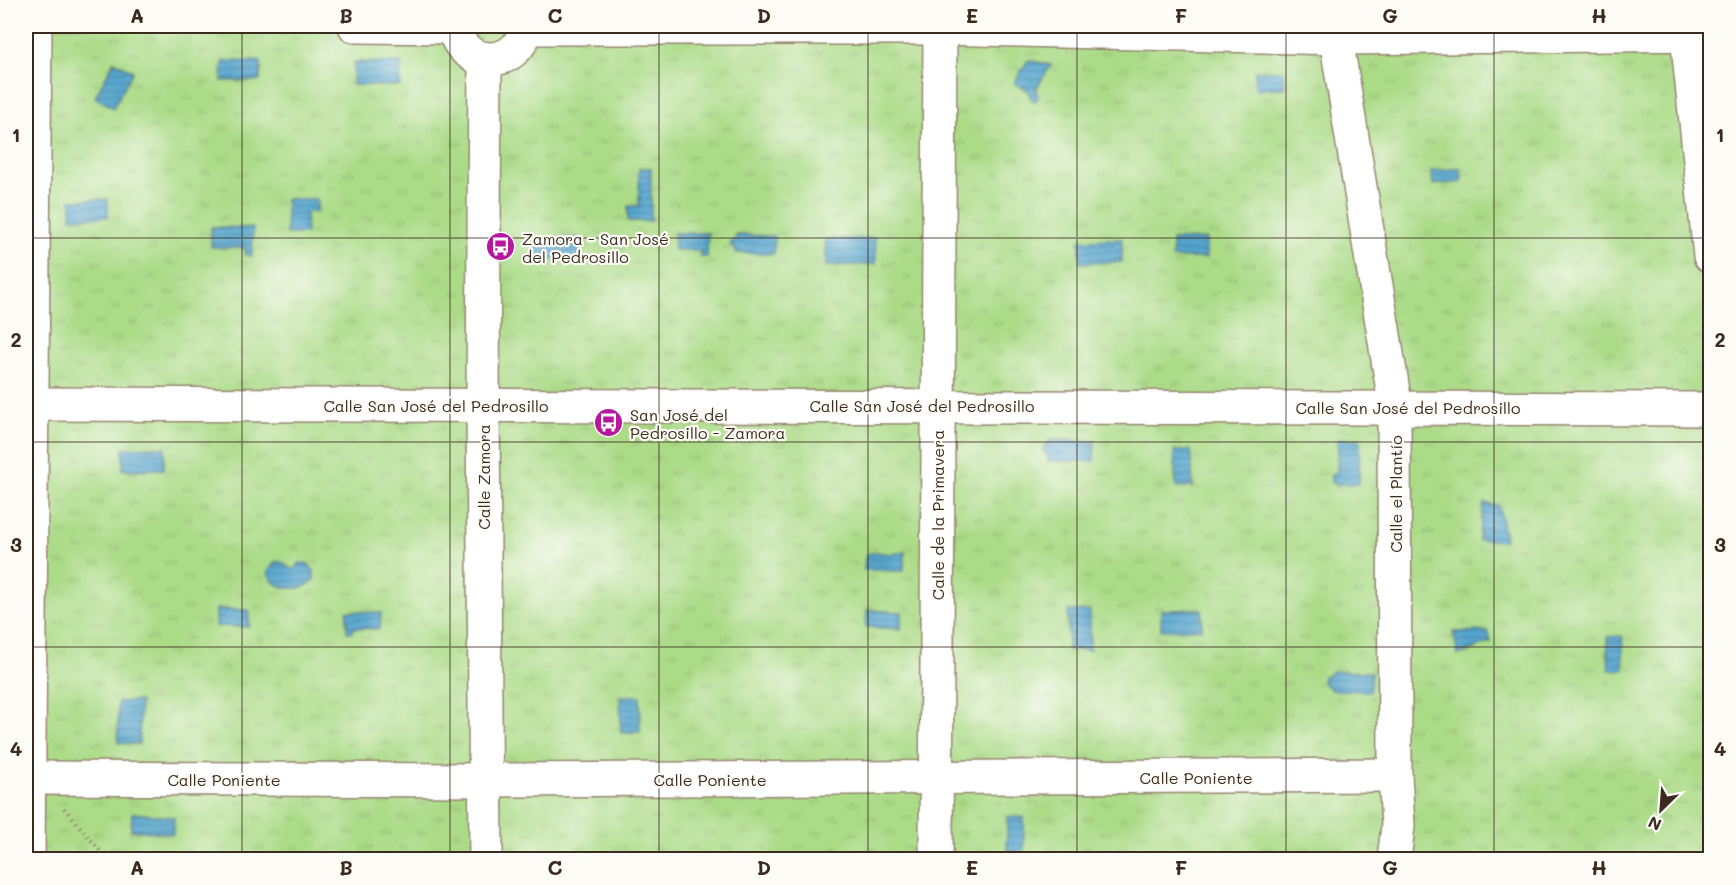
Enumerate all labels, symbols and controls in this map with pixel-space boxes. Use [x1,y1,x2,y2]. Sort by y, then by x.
text: A [130,2,144,28]
text: B [339,2,353,28]
text: C [548,2,563,28]
text: D [757,2,771,28]
text: E [966,2,978,28]
text: F [1175,2,1188,28]
text: G [1382,2,1398,28]
text: H [1591,2,1607,28]
text: 1 [12,121,20,147]
text: 1 [1716,121,1724,147]
place label: Zamora - San José del Pedrosillo [522,228,669,267]
bus stop icon: Zamora - San José del Pedrosillo [485,231,517,263]
text: 2 [10,326,22,352]
text: 2 [1714,326,1726,352]
street label: Calle San José del Pedrosillo [323,395,549,416]
street label: Calle San José del Pedrosillo [809,395,1035,416]
street label: Calle San José del Pedrosillo [1295,397,1521,418]
place label: San José del Pedrosillo - Zamora [630,404,786,443]
bus stop icon: San José del Pedrosillo - Zamora [593,407,625,439]
street label: Calle Zamora [473,424,494,530]
street label: Calle de la Primavera [927,430,948,600]
street label: Calle el Plantío [1385,435,1406,553]
text: 3 [10,531,22,557]
text: 3 [1714,531,1726,557]
text: 4 [10,735,23,761]
text: 4 [1714,735,1727,761]
street label: Calle Poniente [1139,767,1253,788]
street label: Calle Poniente [167,769,281,790]
street label: Calle Poniente [653,769,767,790]
north arrow [1631,780,1691,840]
text: N [1645,812,1664,836]
text: A [130,854,144,880]
text: B [339,854,353,880]
text: C [548,854,563,880]
text: D [757,854,771,880]
text: E [966,854,978,880]
text: F [1175,854,1188,880]
text: G [1382,854,1398,880]
text: H [1591,854,1607,880]

